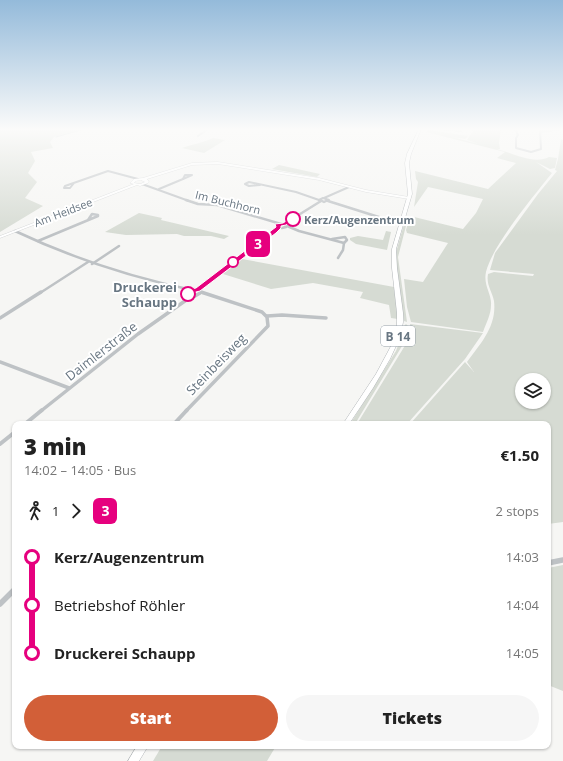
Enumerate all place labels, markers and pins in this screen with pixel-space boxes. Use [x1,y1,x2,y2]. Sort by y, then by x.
marker: Kerz/Augenzentrum [285,211,301,227]
place label: Kerz/Augenzentrum [304,212,414,227]
unlabelled marker [227,256,239,268]
place label: Druckerei Schaupp [113,278,177,311]
marker: Druckerei Schaupp [180,286,196,302]

